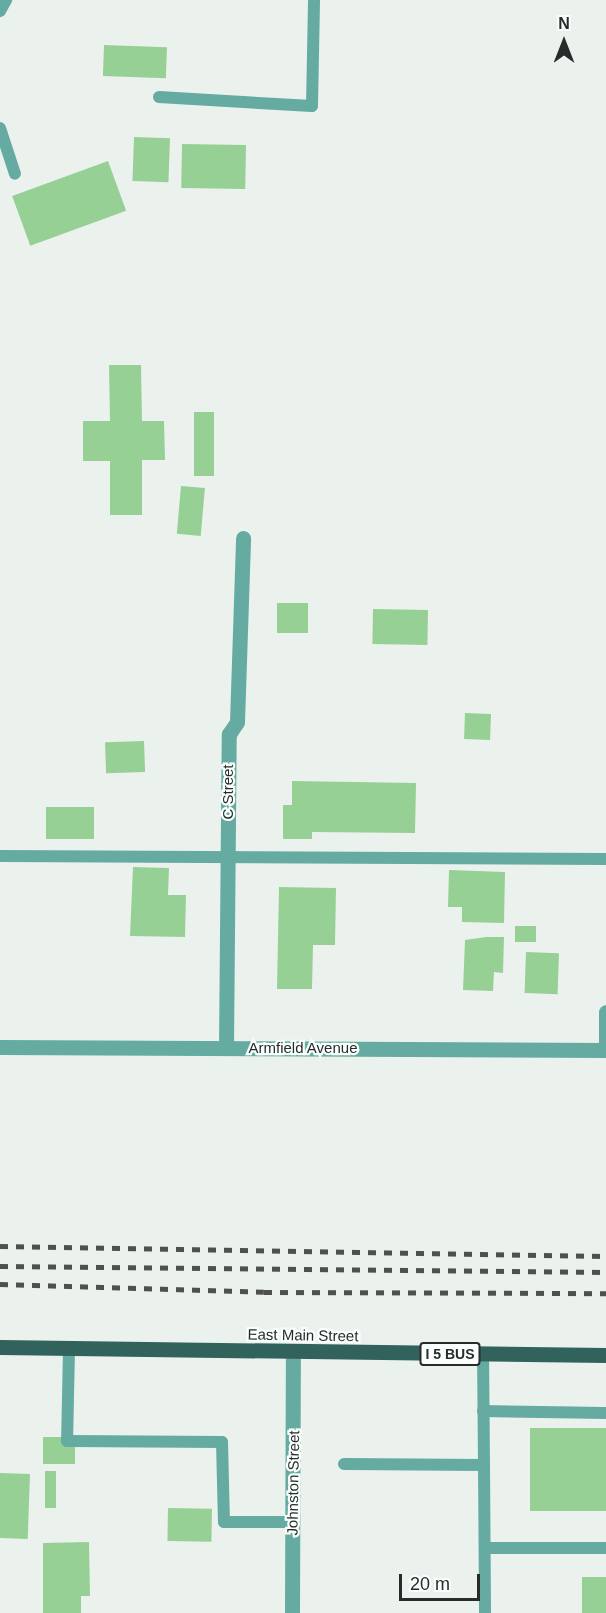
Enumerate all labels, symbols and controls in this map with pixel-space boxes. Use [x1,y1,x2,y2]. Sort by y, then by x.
north arrow [534,12,594,72]
text: N [558,15,570,32]
street label: C Street [219,764,237,820]
street label: Armfield Avenue [248,1039,358,1057]
street label: East Main Street [247,1325,359,1345]
road number: I 5 BUS [418,1343,482,1365]
street label: Johnston Street [283,1430,303,1536]
scale bar [402,1562,483,1600]
text: 20 m [410,1574,450,1594]

